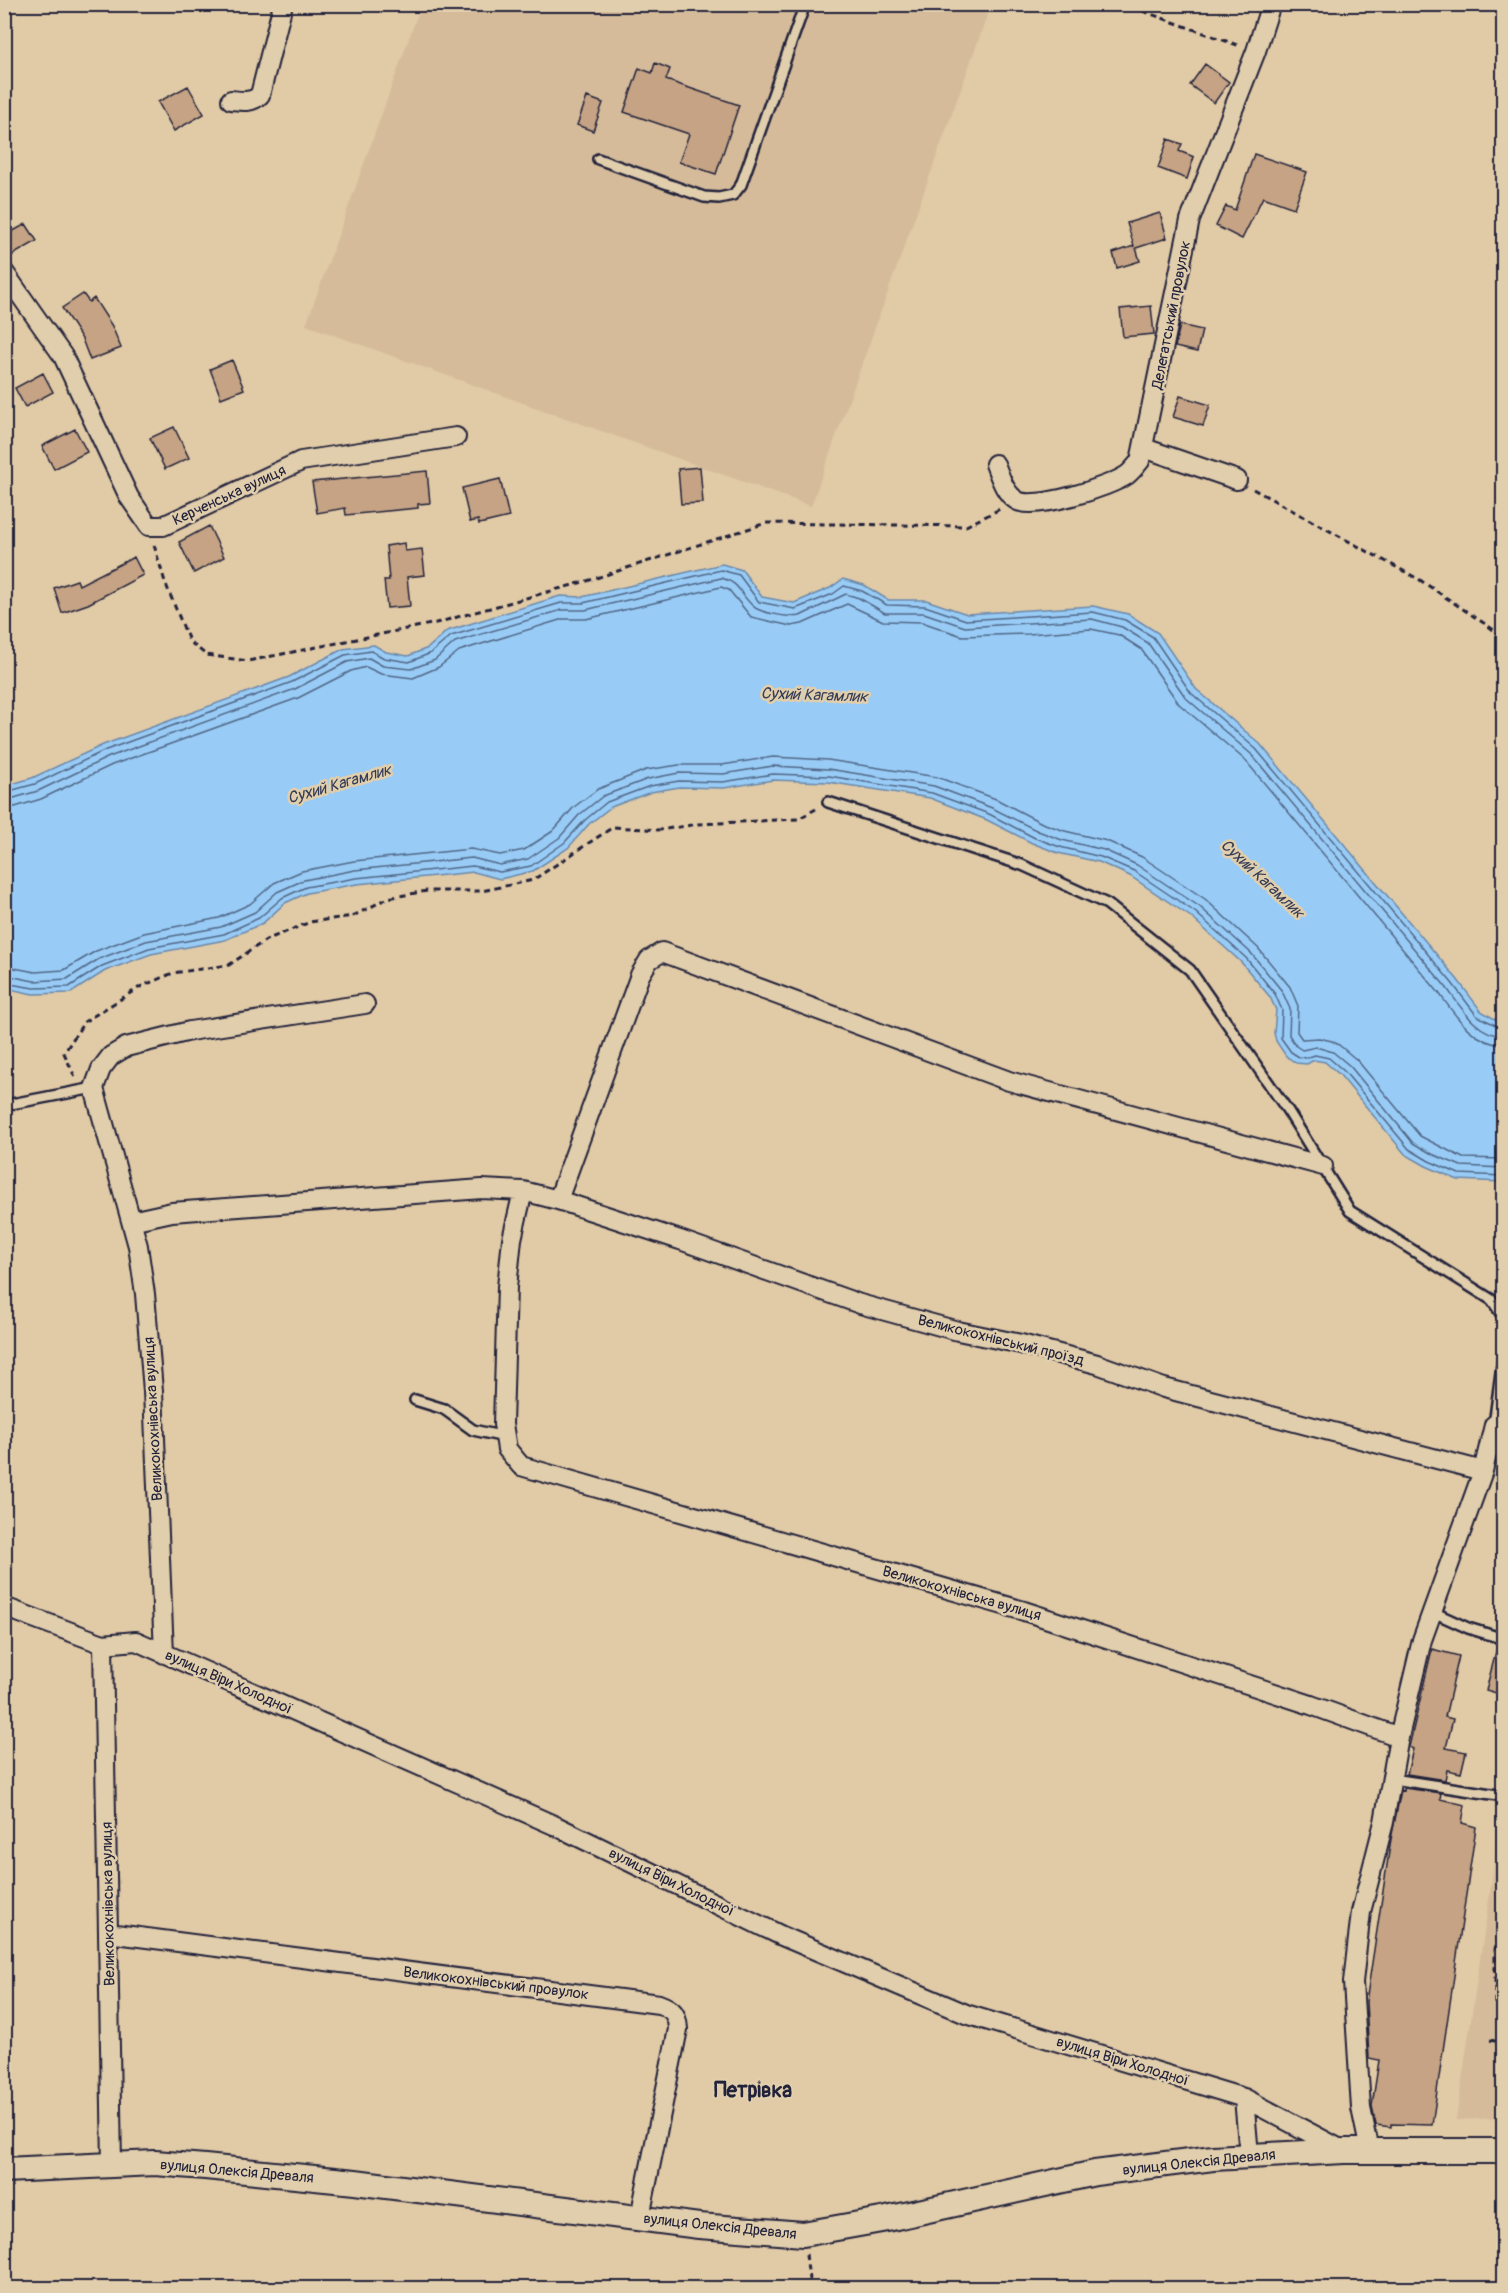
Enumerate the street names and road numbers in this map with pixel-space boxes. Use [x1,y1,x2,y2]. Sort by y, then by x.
street label: Делегатський провулок [1148,239,1195,392]
street label: Керченська вулиця [170,461,289,530]
street label: Великокохнівський проїзд [916,1311,1086,1370]
street label: Великокохнівська вулиця [140,1336,167,1502]
street label: Великокохнівська вулиця [880,1562,1043,1625]
street label: вулиця Віри Холодної [162,1646,296,1719]
street label: Великокохнівська вулиця [98,1822,119,1986]
street label: вулиця Віри Холодної [606,1844,738,1921]
street label: Великокохнівський провулок [402,1963,590,2004]
street label: вулиця Віри Холодної [1054,2032,1192,2091]
street label: вулиця Олексія Древаля [1121,2145,1277,2180]
street label: вулиця Олексія Древаля [159,2155,314,2188]
street label: вулиця Олексія Древаля [642,2209,798,2244]

